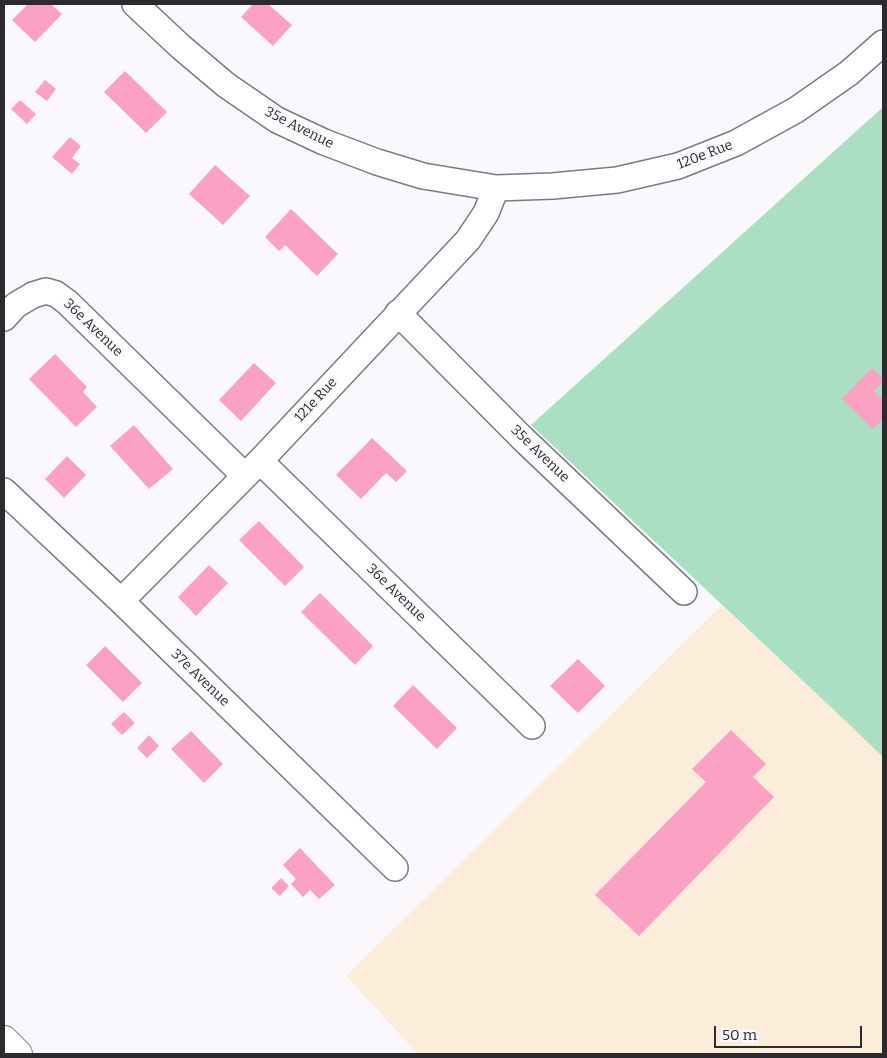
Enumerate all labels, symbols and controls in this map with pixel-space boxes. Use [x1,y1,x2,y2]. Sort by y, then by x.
street label: 35e Avenue [262,103,336,153]
street label: 120e Rue [675,137,735,173]
street label: 36e Avenue [60,296,126,360]
street label: 121e Rue [291,374,341,426]
street label: 35e Avenue [507,422,573,486]
street label: 36e Avenue [363,561,429,625]
street label: 37e Avenue [167,646,233,710]
scale bar [717,1016,864,1048]
text: 50 m [722,1026,757,1044]

